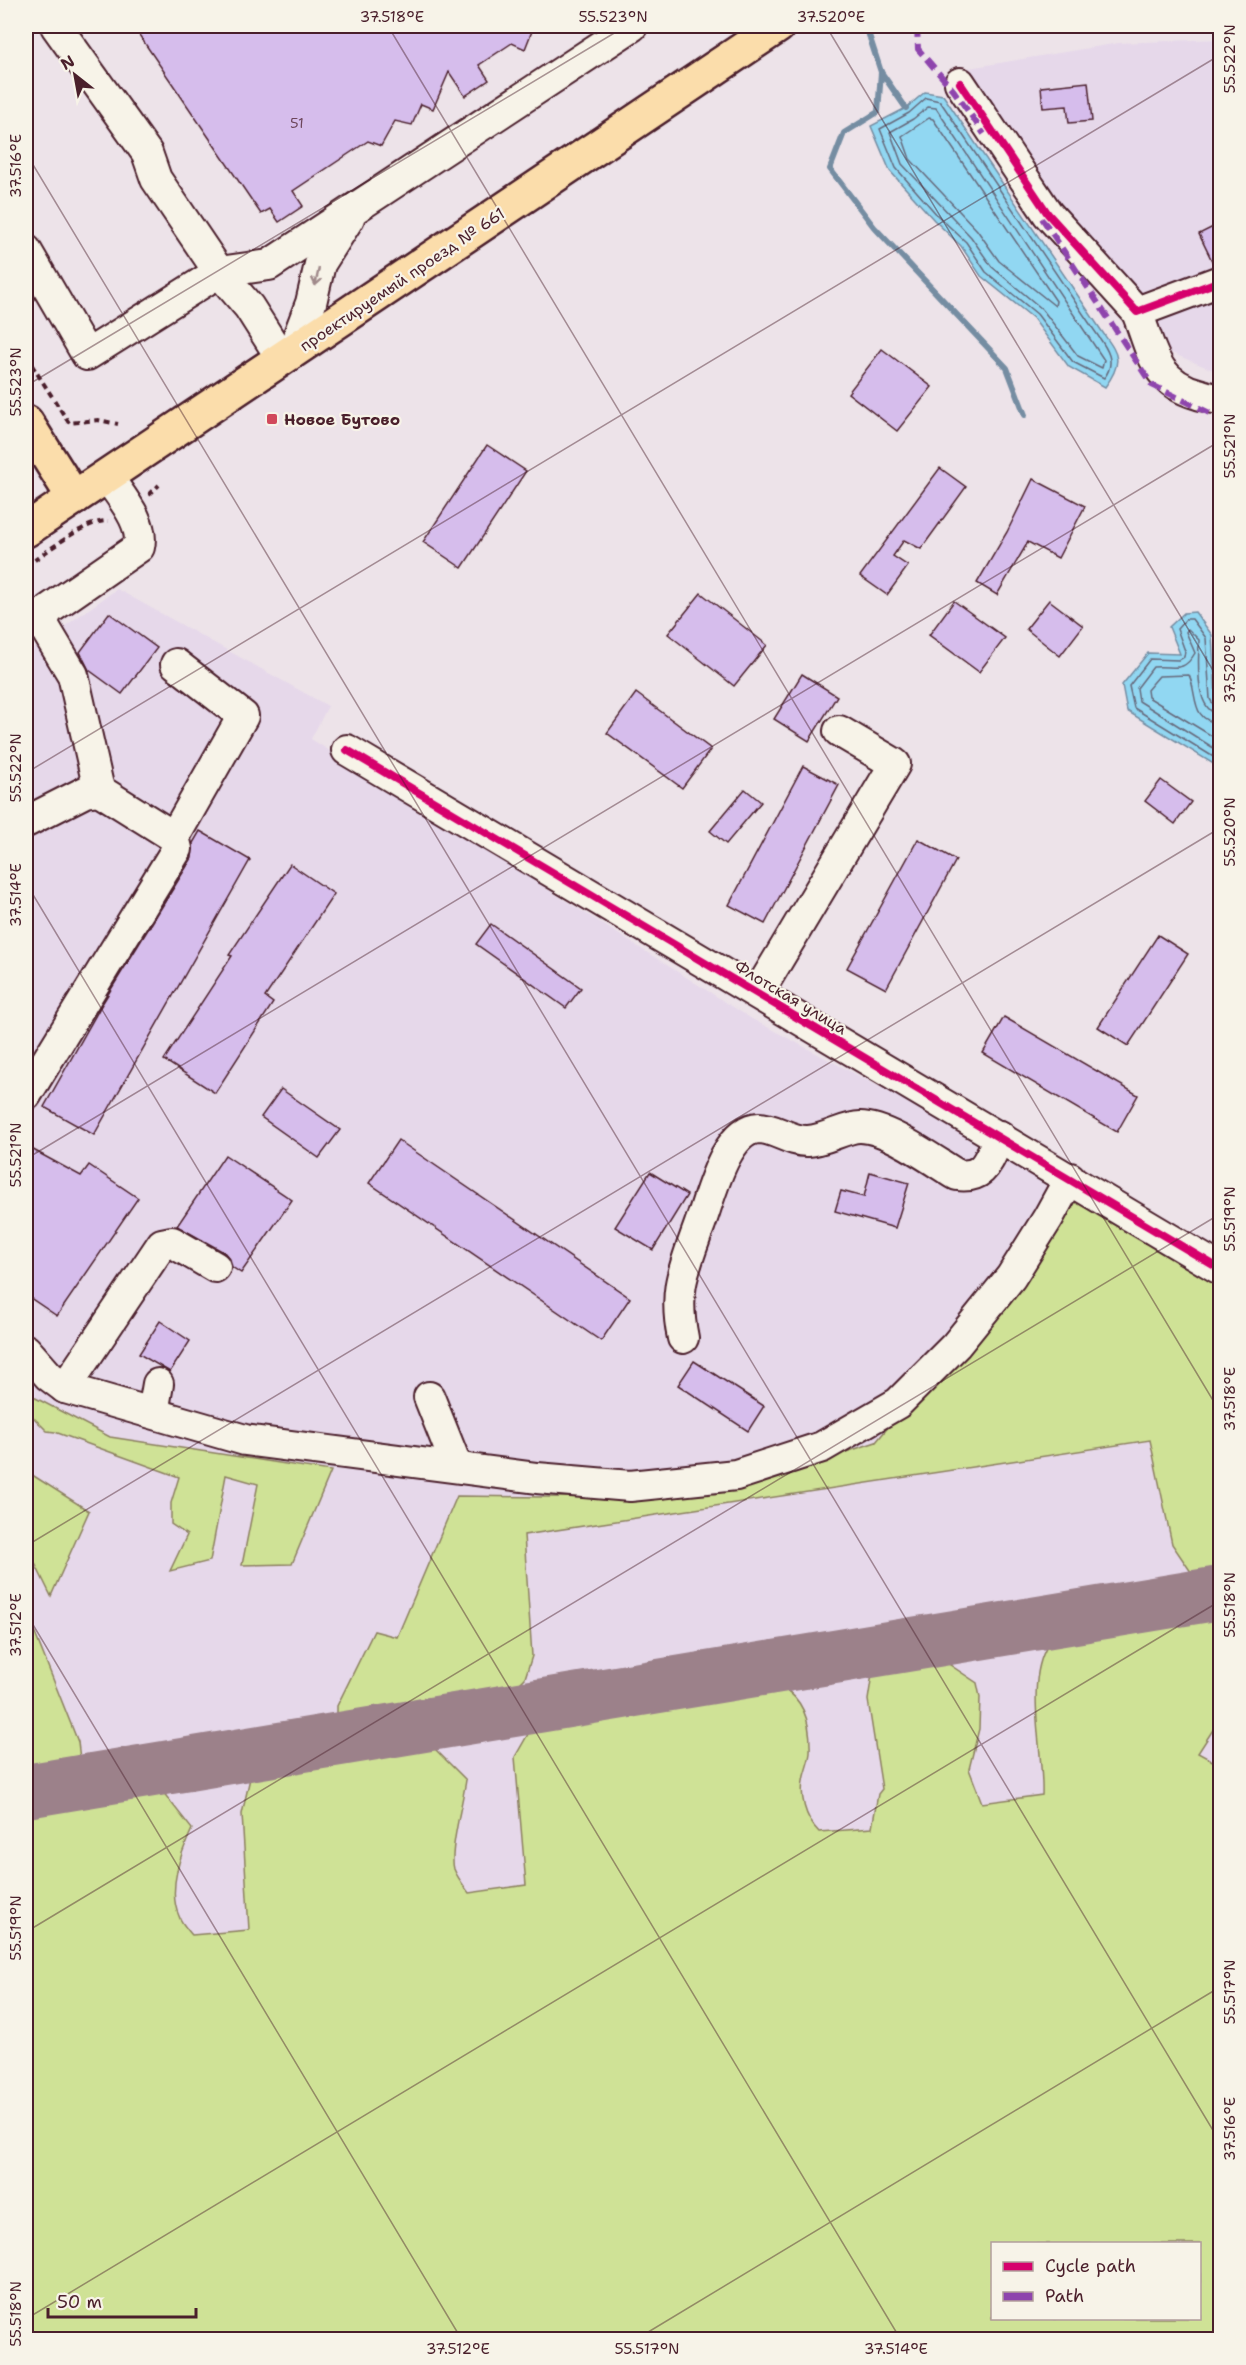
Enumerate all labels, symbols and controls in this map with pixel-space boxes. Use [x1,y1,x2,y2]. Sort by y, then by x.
text: 37.518°E [360,7,424,27]
text: 55.523°N [578,7,648,27]
text: 37.520°E [797,7,865,27]
text: 55.522°N [1220,24,1240,94]
north arrow [45,45,105,105]
text: N [57,50,78,75]
house number: 51 [290,114,304,132]
text: 37.516°E [6,134,26,198]
street label: проектируемый проезд № 661 [296,203,509,356]
one-way arrow [311,266,322,286]
text: 55.523°N [6,347,26,417]
place label: Новое Бутово [284,409,400,430]
marker: Новое Бутово [265,412,279,426]
text: 55.521°N [1220,414,1240,479]
text: 37.520°E [1220,635,1240,703]
text: 55.522°N [6,733,26,803]
text: 55.520°N [1220,797,1240,867]
text: 37.514°E [6,863,26,927]
street label: Флотская улица [731,956,851,1039]
text: 55.521°N [6,1123,26,1188]
text: 55.519°N [1220,1186,1240,1252]
text: 37.518°E [1220,1367,1240,1431]
text: 55.518°N [1220,1572,1240,1638]
text: 37.512°E [6,1593,26,1657]
text: 55.519°N [6,1895,26,1961]
text: 55.517°N [1220,1959,1240,2025]
text: 37.516°E [1220,2097,1240,2161]
legend [991,2242,1201,2320]
text: Cycle path [1045,2254,1136,2278]
text: 55.518°N [6,2281,26,2347]
scale bar [48,2281,196,2319]
text: Path [1045,2284,1084,2308]
text: 50 m [57,2290,102,2314]
text: 37.512°E [426,2339,490,2359]
text: 55.517°N [614,2339,680,2359]
text: 37.514°E [864,2339,928,2359]

